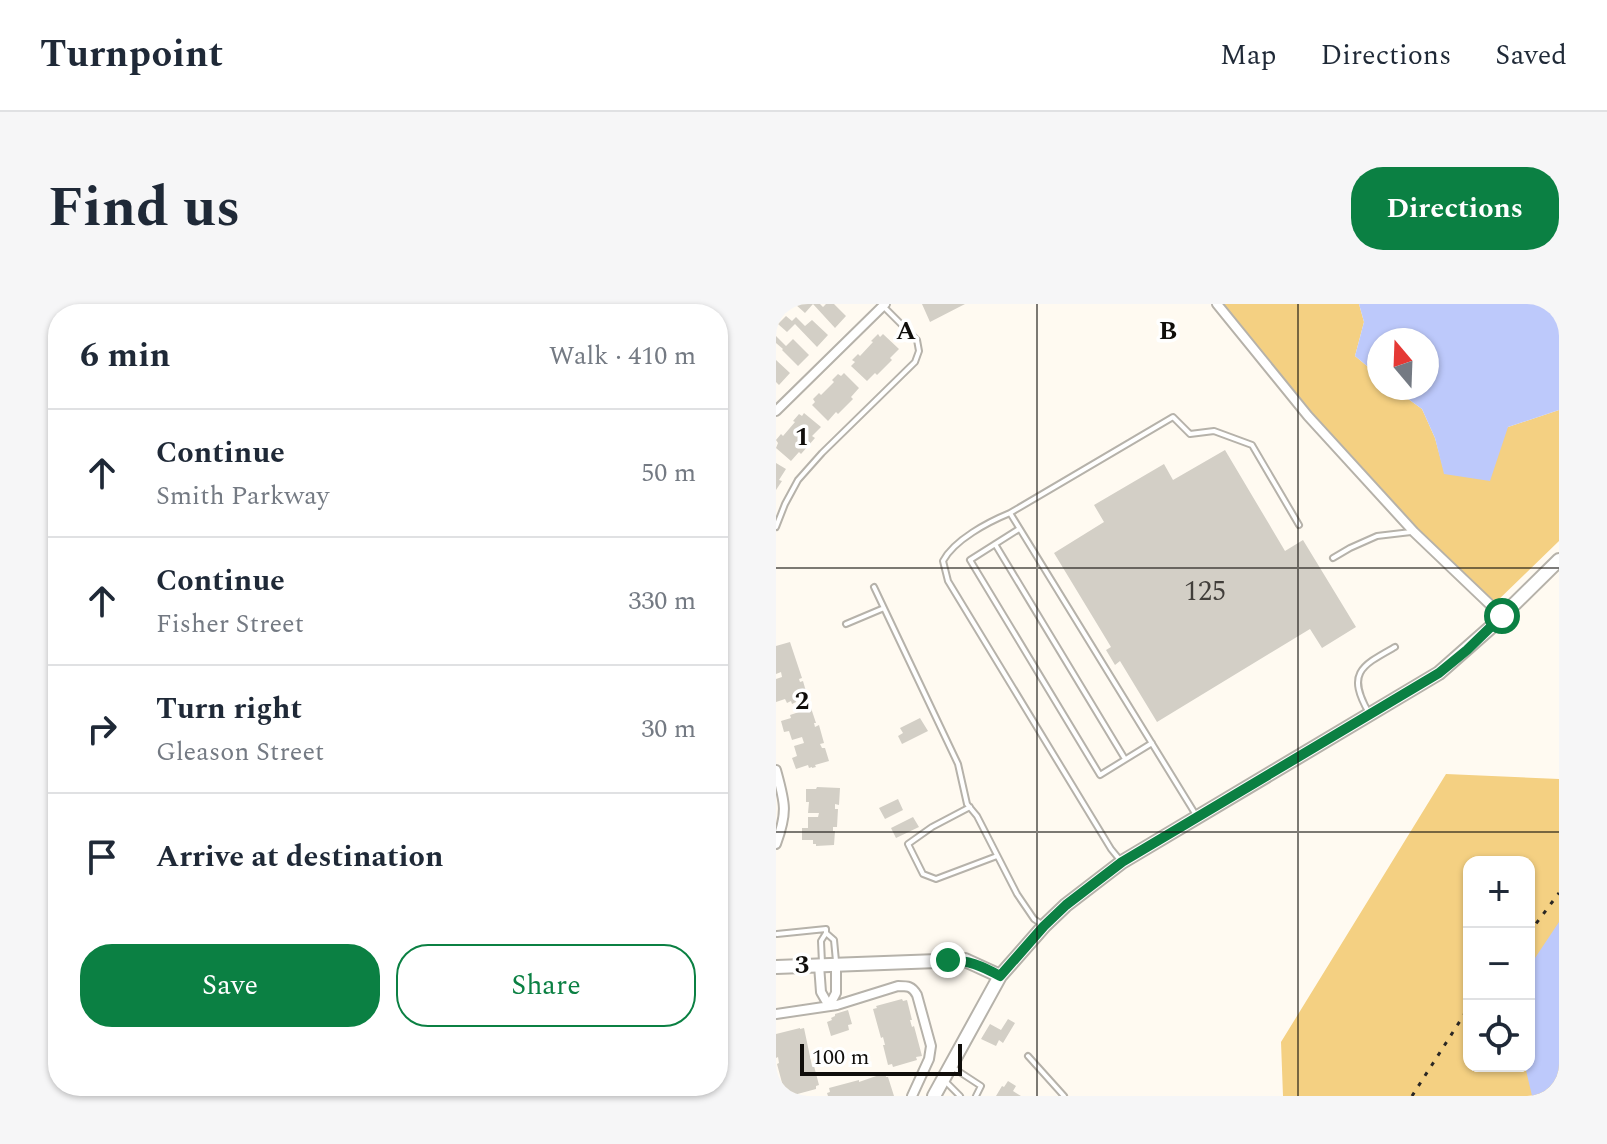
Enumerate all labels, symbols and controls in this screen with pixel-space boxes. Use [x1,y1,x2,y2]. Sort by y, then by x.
text: Turnpoint [40,26,223,84]
text: Map [1220,34,1277,77]
text: Directions [1321,34,1451,77]
text: Saved [1495,34,1567,77]
text: Find us [48,166,241,251]
button: Directions [1351,167,1559,250]
text: A [896,311,916,351]
text: B [1159,311,1177,351]
north arrow [1367,328,1439,400]
text: 6 min [80,330,170,382]
text: Walk · 410 m [549,336,696,376]
text: 1 [795,417,809,457]
text: Continue [156,430,285,476]
icon: ahead [80,451,124,495]
text: 50 m [641,453,696,493]
text: Smith Parkway [156,476,329,516]
text: Continue [156,558,285,604]
house number: 125 [1184,570,1226,613]
icon: ahead [80,579,124,623]
text: 330 m [628,581,696,621]
route start [1484,598,1520,634]
text: Fisher Street [156,604,304,644]
text: 2 [795,681,809,721]
text: Turn right [156,686,302,732]
icon: right [80,707,124,751]
text: 30 m [641,709,696,749]
text: Gleason Street [156,732,324,772]
text: Arrive at destination [156,834,443,880]
icon: arrive [80,835,124,879]
map controls [1463,856,1535,1072]
button: + [1463,856,1535,928]
button: − [1463,928,1535,1000]
route end [930,942,966,978]
button: Save [80,944,380,1027]
button: Share [396,944,696,1027]
text: 3 [795,945,809,985]
button: locate [1463,1000,1535,1072]
scale bar [800,1040,962,1076]
text: 100 m [812,1041,869,1074]

